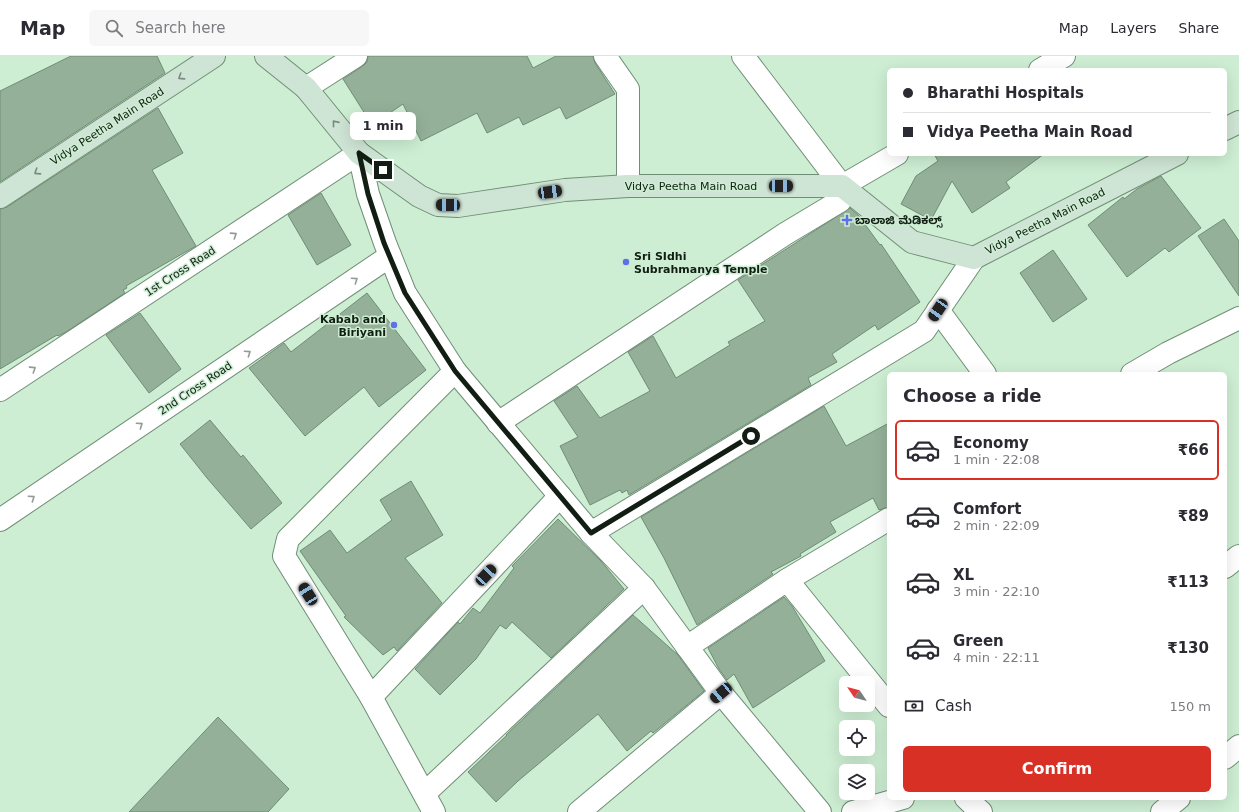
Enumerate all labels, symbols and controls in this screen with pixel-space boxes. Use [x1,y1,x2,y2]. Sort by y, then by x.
search box [89,10,369,46]
text: Map [20,17,65,39]
icon: search [103,17,125,39]
text: Search here [135,19,225,37]
text: Map [1059,20,1088,36]
text: Layers [1110,20,1157,36]
text: Share [1179,20,1219,36]
one-way arrow [178,73,185,80]
text: Bharathi Hospitals [927,84,1084,102]
street label: Vidya Peetha Main Road [48,85,166,168]
callout: 1 min [350,112,416,140]
text: 1 min [363,118,403,133]
one-way arrow [332,120,339,127]
text: Vidya Peetha Main Road [927,123,1133,141]
route end [374,161,392,179]
one-way arrow [35,167,42,174]
street label: Vidya Peetha Main Road [625,180,757,193]
car [769,180,793,192]
car [537,184,563,200]
street label: Vidya Peetha Main Road [983,186,1107,257]
car [436,199,460,211]
place label: ಬಾಲಾಜಿ ಮೆಡಿಕಲ್ಸ್ [855,214,943,228]
marker: ಬಾಲಾಜಿ ಮೆಡಿಕಲ್ಸ್ [842,215,852,225]
one-way arrow [230,233,237,240]
street label: 1st Cross Road [142,244,218,299]
place label: Sri SIdhi Subrahmanya Temple [634,250,768,276]
marker: Sri SIdhi Subrahmanya Temple [621,257,631,267]
one-way arrow [351,278,358,285]
car [926,297,950,323]
place label: Kabab and Biriyani [320,313,386,339]
marker: Kabab and Biriyani [389,320,399,330]
one-way arrow [244,350,251,358]
street label: 2nd Cross Road [156,359,234,418]
one-way arrow [28,367,35,374]
text: Choose a ride [903,385,1042,406]
one-way arrow [136,422,143,430]
route start [742,427,760,445]
icon: car [905,432,941,468]
text: Economy [953,434,1029,452]
text: ₹66 [1178,441,1209,459]
text: 1 min · 22:08 [953,452,1040,467]
one-way arrow [28,496,35,503]
icon: car [905,498,941,534]
text: Comfort [953,500,1021,518]
text: ₹89 [1178,507,1209,525]
text: 2 min · 22:09 [953,518,1040,533]
car [473,562,499,588]
icon: car [905,564,941,600]
text: XL [953,566,974,584]
text: ₹113 [1167,573,1209,591]
car [297,581,319,607]
text: 3 min · 22:10 [953,584,1040,599]
icon: car [905,630,941,666]
text: Green [953,632,1004,650]
text: ₹130 [1167,639,1209,657]
text: 4 min · 22:11 [953,650,1040,665]
north arrow [839,676,875,712]
map controls [839,676,875,800]
car [708,681,734,705]
icon: cash [903,695,925,717]
text: Cash [935,697,972,715]
text: 150 m [1169,699,1211,714]
button: locate [839,720,875,756]
button: Confirm [903,746,1211,792]
button: layers [839,764,875,800]

